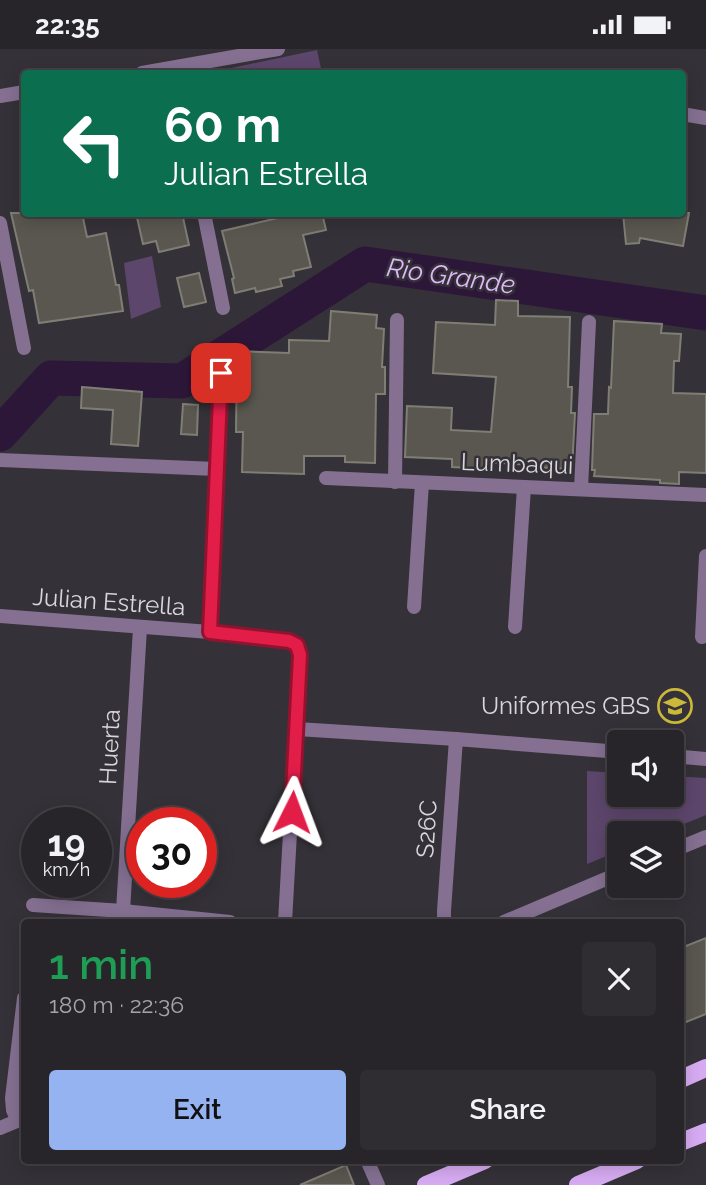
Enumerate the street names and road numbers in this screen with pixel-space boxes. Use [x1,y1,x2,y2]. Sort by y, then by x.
street label: Lumbaqui [460,447,574,480]
street label: Julian Estrella [32,582,186,621]
street label: Huerta [93,708,126,785]
street label: S26C [410,799,443,859]

